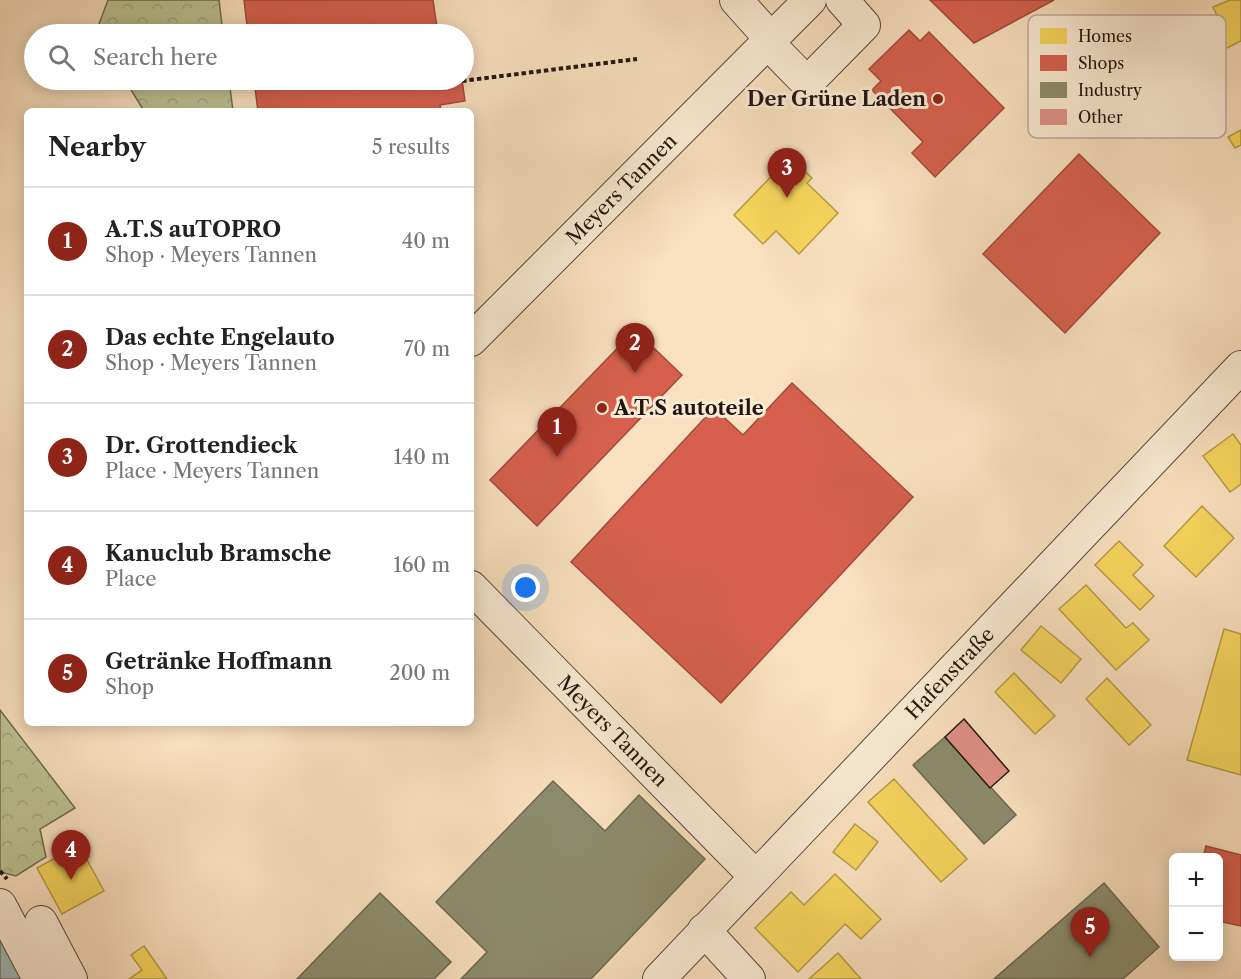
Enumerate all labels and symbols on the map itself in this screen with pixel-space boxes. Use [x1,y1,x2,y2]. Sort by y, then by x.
legend [1028,15,1226,138]
text: Homes [1078,26,1132,46]
text: Shops [1078,53,1124,73]
text: Industry [1078,80,1143,100]
place label: Der Grüne Laden [747,87,926,111]
marker: Der Grüne Laden [931,92,945,106]
text: Other [1078,107,1123,127]
street label: Meyers Tannen [561,128,682,250]
pin: 3 [768,148,806,198]
pin: 2 [616,324,654,373]
place label: A.T.S autoteile [613,396,764,420]
marker: A.T.S autoteile [595,401,609,415]
pin: 1 [538,408,576,457]
your location [511,573,540,602]
street label: Hafenstraße [900,622,999,724]
street label: Meyers Tannen [553,670,673,792]
pin: 4 [52,830,90,880]
pin: 5 [1070,908,1110,957]

